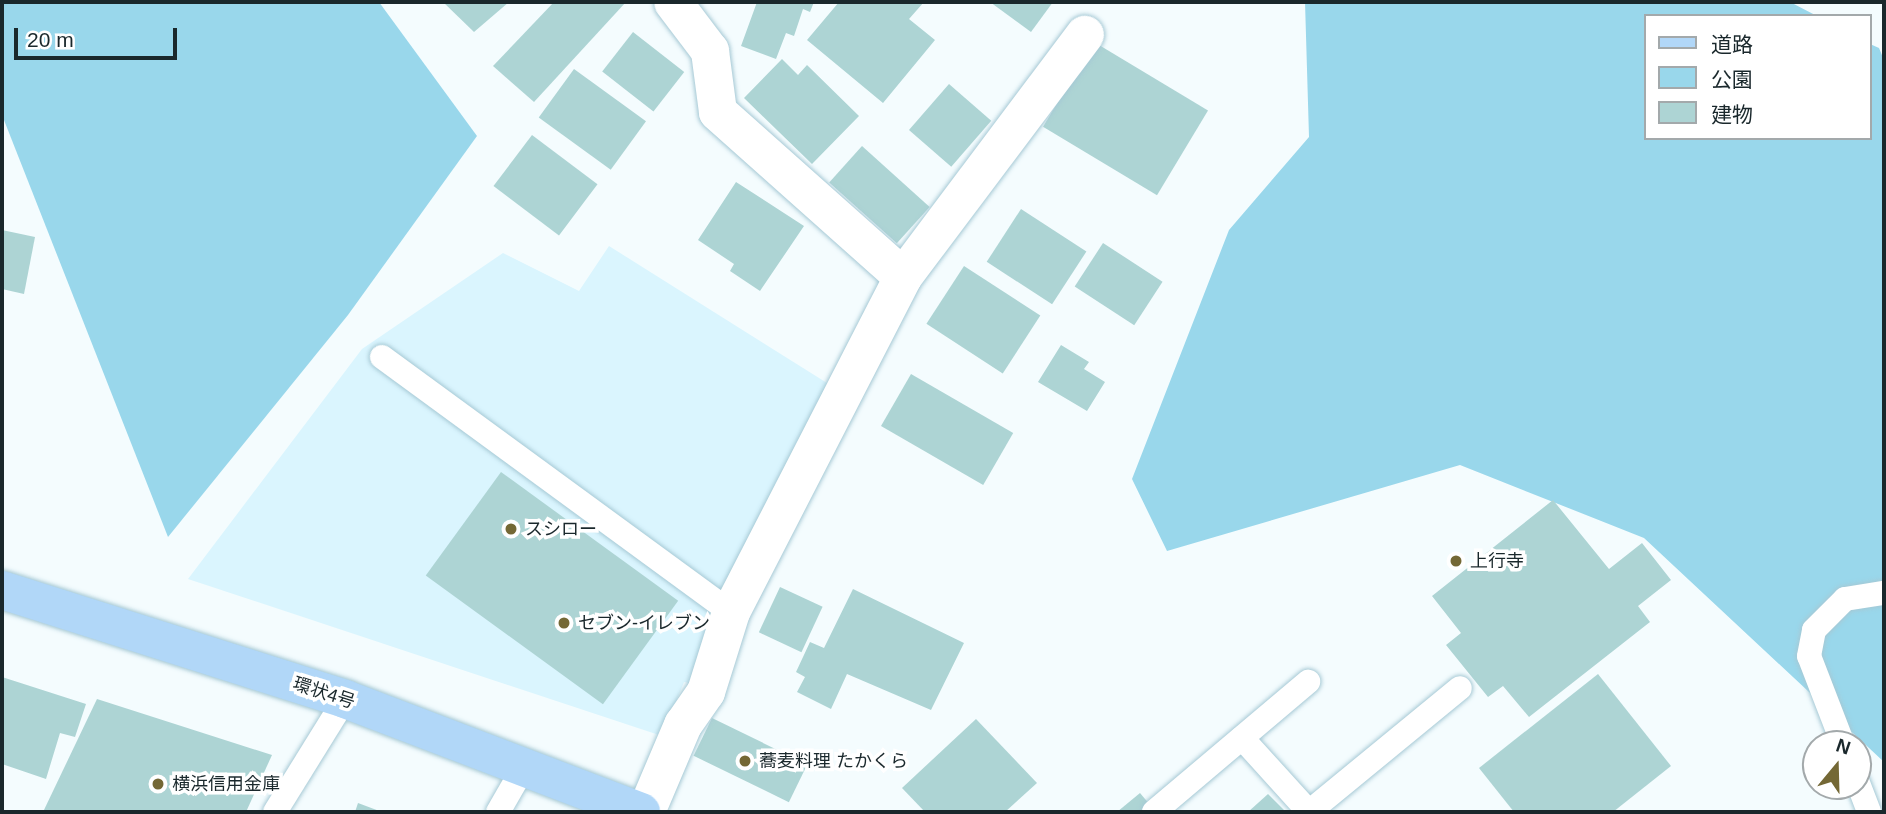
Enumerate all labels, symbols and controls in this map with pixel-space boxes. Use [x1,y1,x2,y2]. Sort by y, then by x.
scale bar [18,14,180,58]
legend [1644,14,1872,140]
text: 20 m [27,28,74,51]
text: 道路 [1711,33,1753,56]
text: 公園 [1711,68,1753,91]
text: 建物 [1711,103,1753,126]
place label: スシロー [525,518,597,540]
marker: スシロー [503,521,519,537]
place label: 上行寺 [1470,550,1524,572]
marker: 上行寺 [1448,553,1464,569]
place label: セブン-イレブン [578,612,710,634]
marker: セブン-イレブン [556,615,572,631]
street label: 環状4号 [290,673,358,713]
north arrow [1802,730,1872,800]
text: N [1833,734,1853,759]
place label: 蕎麦料理 たかくら [759,750,908,772]
marker: 蕎麦料理 たかくら [737,753,753,769]
place label: 横浜信用金庫 [172,773,280,795]
marker: 横浜信用金庫 [150,776,166,792]

